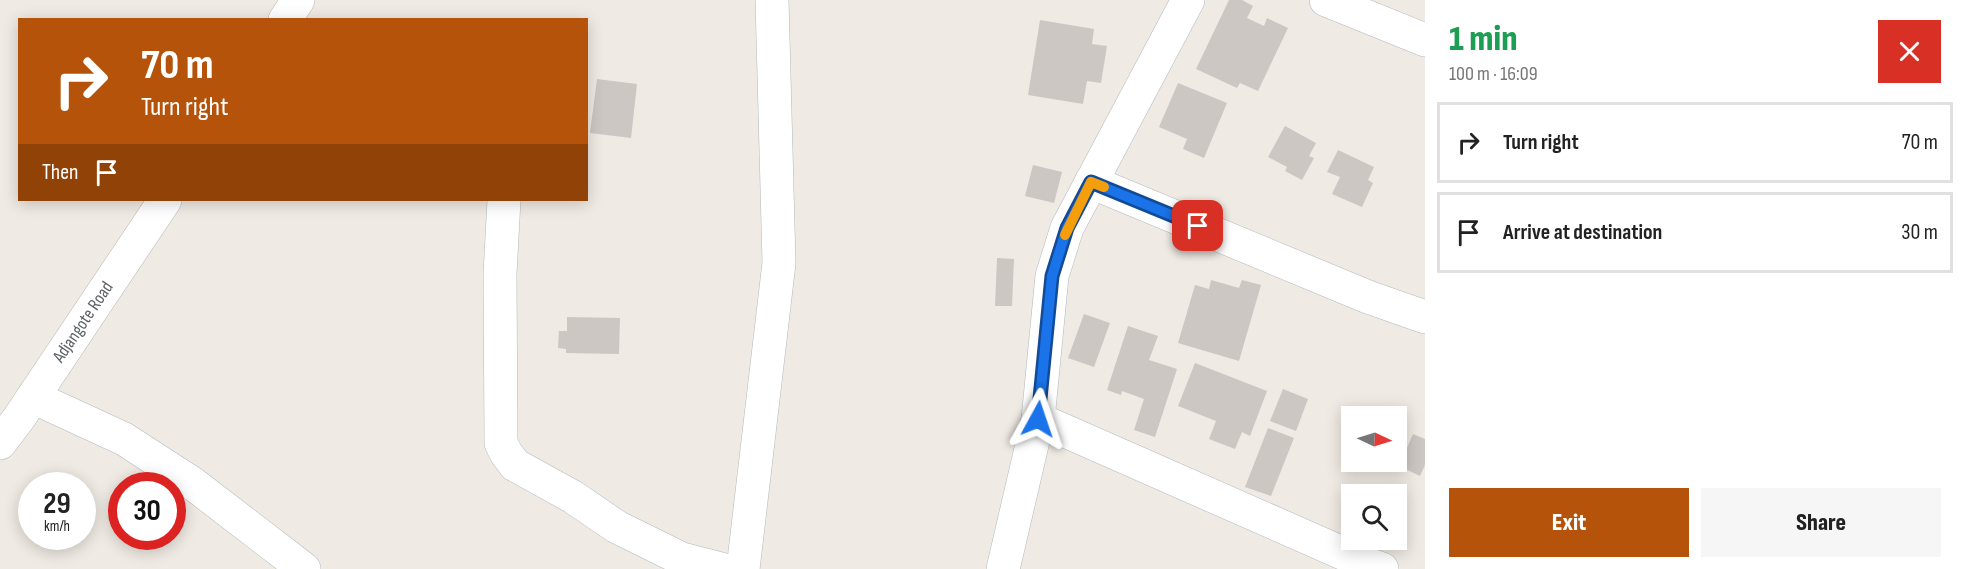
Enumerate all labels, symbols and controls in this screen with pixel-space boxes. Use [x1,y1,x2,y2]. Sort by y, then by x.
text: 1 min [1449,18,1517,61]
button: close [1878,20,1941,83]
text: 70 m [141,40,214,91]
icon: right [42,42,120,120]
text: 100 m · 16:09 [1449,62,1538,86]
text: Turn right [141,91,228,123]
icon: right [1452,126,1485,159]
text: Turn right [1503,129,1579,156]
text: 70 m [1902,129,1938,156]
icon: arrive [90,156,123,189]
text: Then [42,159,78,186]
pin [1172,200,1223,251]
icon: arrive [1181,209,1214,242]
icon: arrive [1452,216,1485,249]
text: Arrive at destination [1503,219,1662,246]
text: 30 m [1901,219,1938,246]
street label: Adjangote Road [48,278,118,367]
position arrow [1006,387,1070,451]
north arrow [1341,406,1407,472]
map controls [1341,406,1407,550]
speed limit sign: 30 [108,472,186,550]
button: search [1341,484,1407,550]
text: 29 [43,486,71,522]
button: Exit [1449,488,1689,557]
button: Share [1701,488,1941,557]
text: km/h [44,517,70,536]

